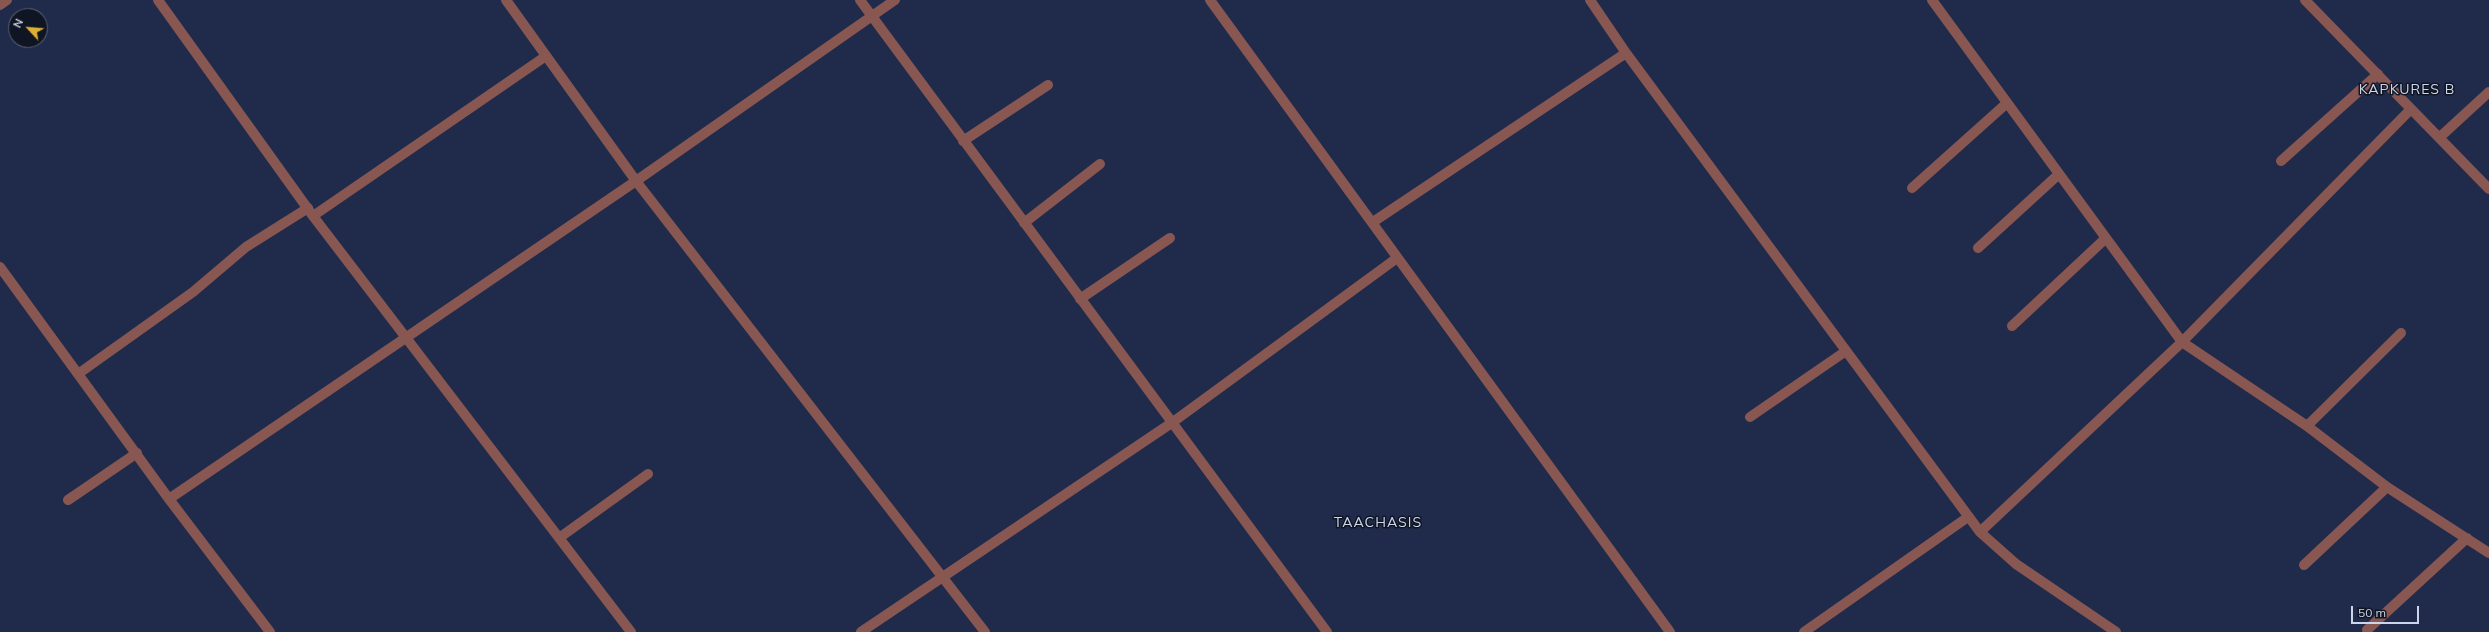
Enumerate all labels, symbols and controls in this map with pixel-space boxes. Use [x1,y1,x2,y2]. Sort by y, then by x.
north arrow [8,8,48,48]
text: N [10,16,26,30]
district label: KAPKURES B [2359,82,2455,98]
district label: TAACHASIS [1334,515,1422,531]
scale bar [2353,598,2421,624]
text: 50 m [2358,605,2386,620]

